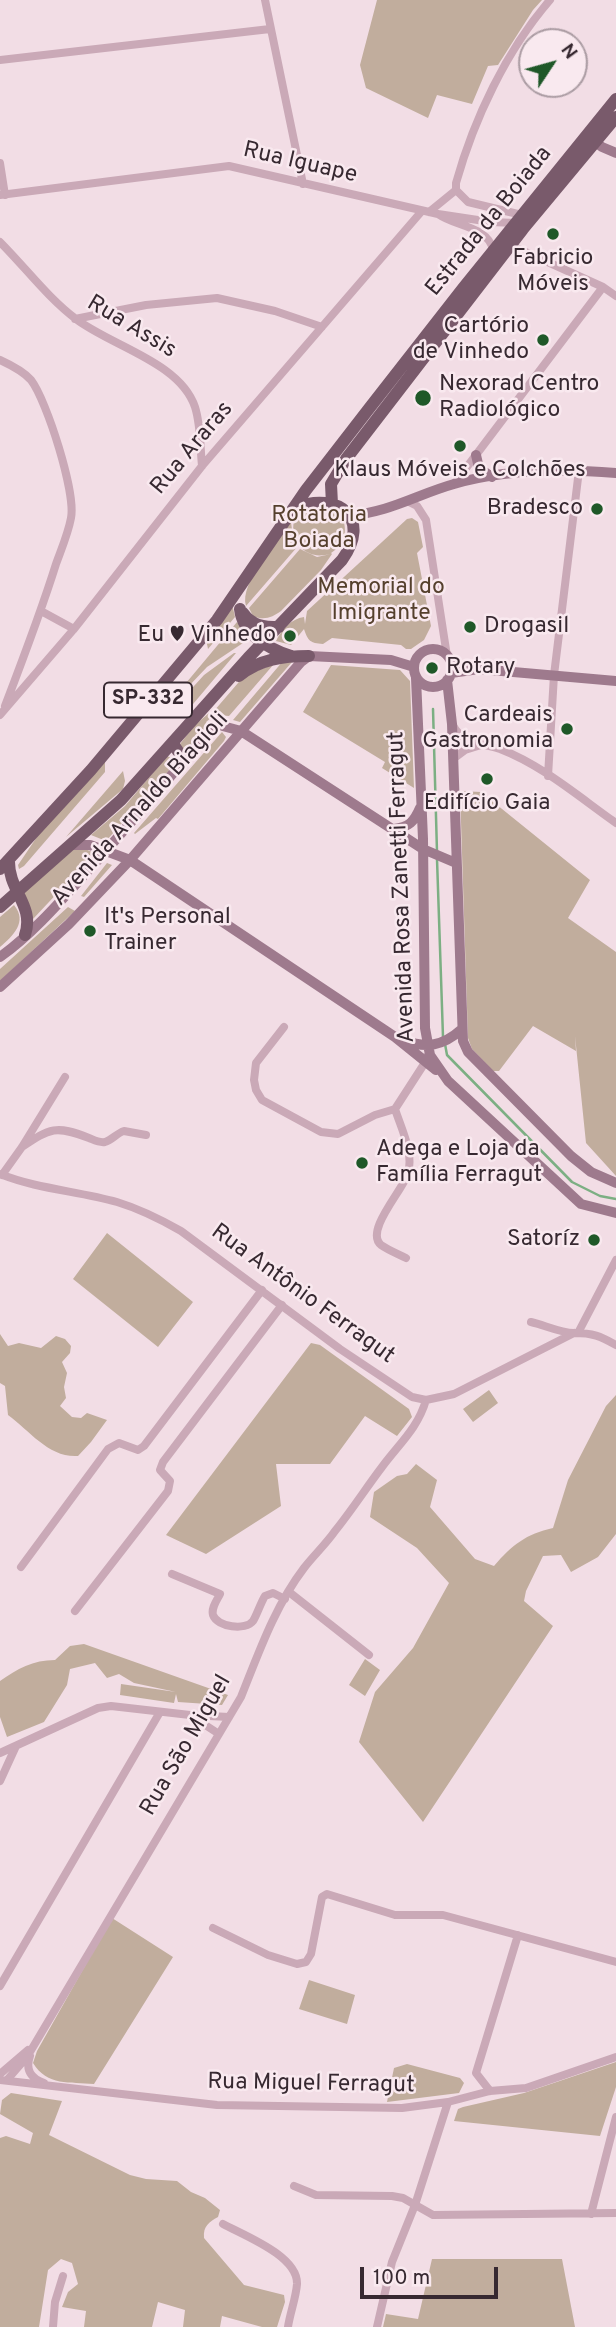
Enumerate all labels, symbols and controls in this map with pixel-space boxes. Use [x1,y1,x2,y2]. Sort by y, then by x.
north arrow [518,28,588,98]
text: N [555,39,582,64]
street label: Rua Iguape [240,137,360,191]
street label: Estrada da Boiada [421,141,559,303]
marker: Fabricio Móveis [545,226,561,242]
place label: Fabricio Móveis [513,245,593,299]
street label: Rua Assis [81,291,181,365]
place label: Cartório de Vinhedo [413,313,529,367]
marker: Cartório de Vinhedo [535,332,551,348]
place label: Nexorad Centro Radiológico [439,371,599,425]
marker: Nexorad Centro Radiológico [413,388,433,408]
street label: Rua Araras [146,397,240,501]
marker: Klaus Móveis e Colchões [452,438,468,454]
place label: Klaus Móveis e Colchões [334,457,586,485]
place label: Bradesco [487,495,583,523]
marker: Bradesco [589,501,605,517]
park label: Rotatoria Boiada [271,502,367,556]
park label: Memorial do Imigrante [317,574,445,628]
place label: Drogasil [484,613,569,641]
marker: Drogasil [462,619,478,635]
place label: Eu ♥ Vinhedo [137,622,276,650]
marker: Eu ♥ Vinhedo [282,628,298,644]
place label: Rotary [446,654,516,682]
marker: Rotary [424,660,440,676]
road number: SP-332 [104,682,192,718]
place label: Cardeais Gastronomia [422,702,553,756]
street label: Avenida Arnaldo Biagioli [47,707,235,913]
marker: Cardeais Gastronomia [559,721,575,737]
street label: Avenida Rosa Zanetti Ferragut [384,731,422,1043]
marker: Edifício Gaia [479,771,495,787]
place label: Edifício Gaia [424,790,550,818]
place label: It's Personal Trainer [104,904,231,958]
marker: It's Personal Trainer [82,923,98,939]
place label: Adega e Loja da Família Ferragut [376,1136,542,1190]
marker: Adega e Loja da Família Ferragut [354,1155,370,1171]
street label: Rua Antônio Ferragut [205,1219,399,1371]
place label: Satoríz [507,1226,580,1254]
marker: Satoríz [586,1232,602,1248]
street label: Rua São Miguel [136,1671,238,1821]
street label: Rua Miguel Ferragut [207,2069,415,2101]
scale bar [364,2254,502,2298]
text: 100 m [373,2265,430,2292]

